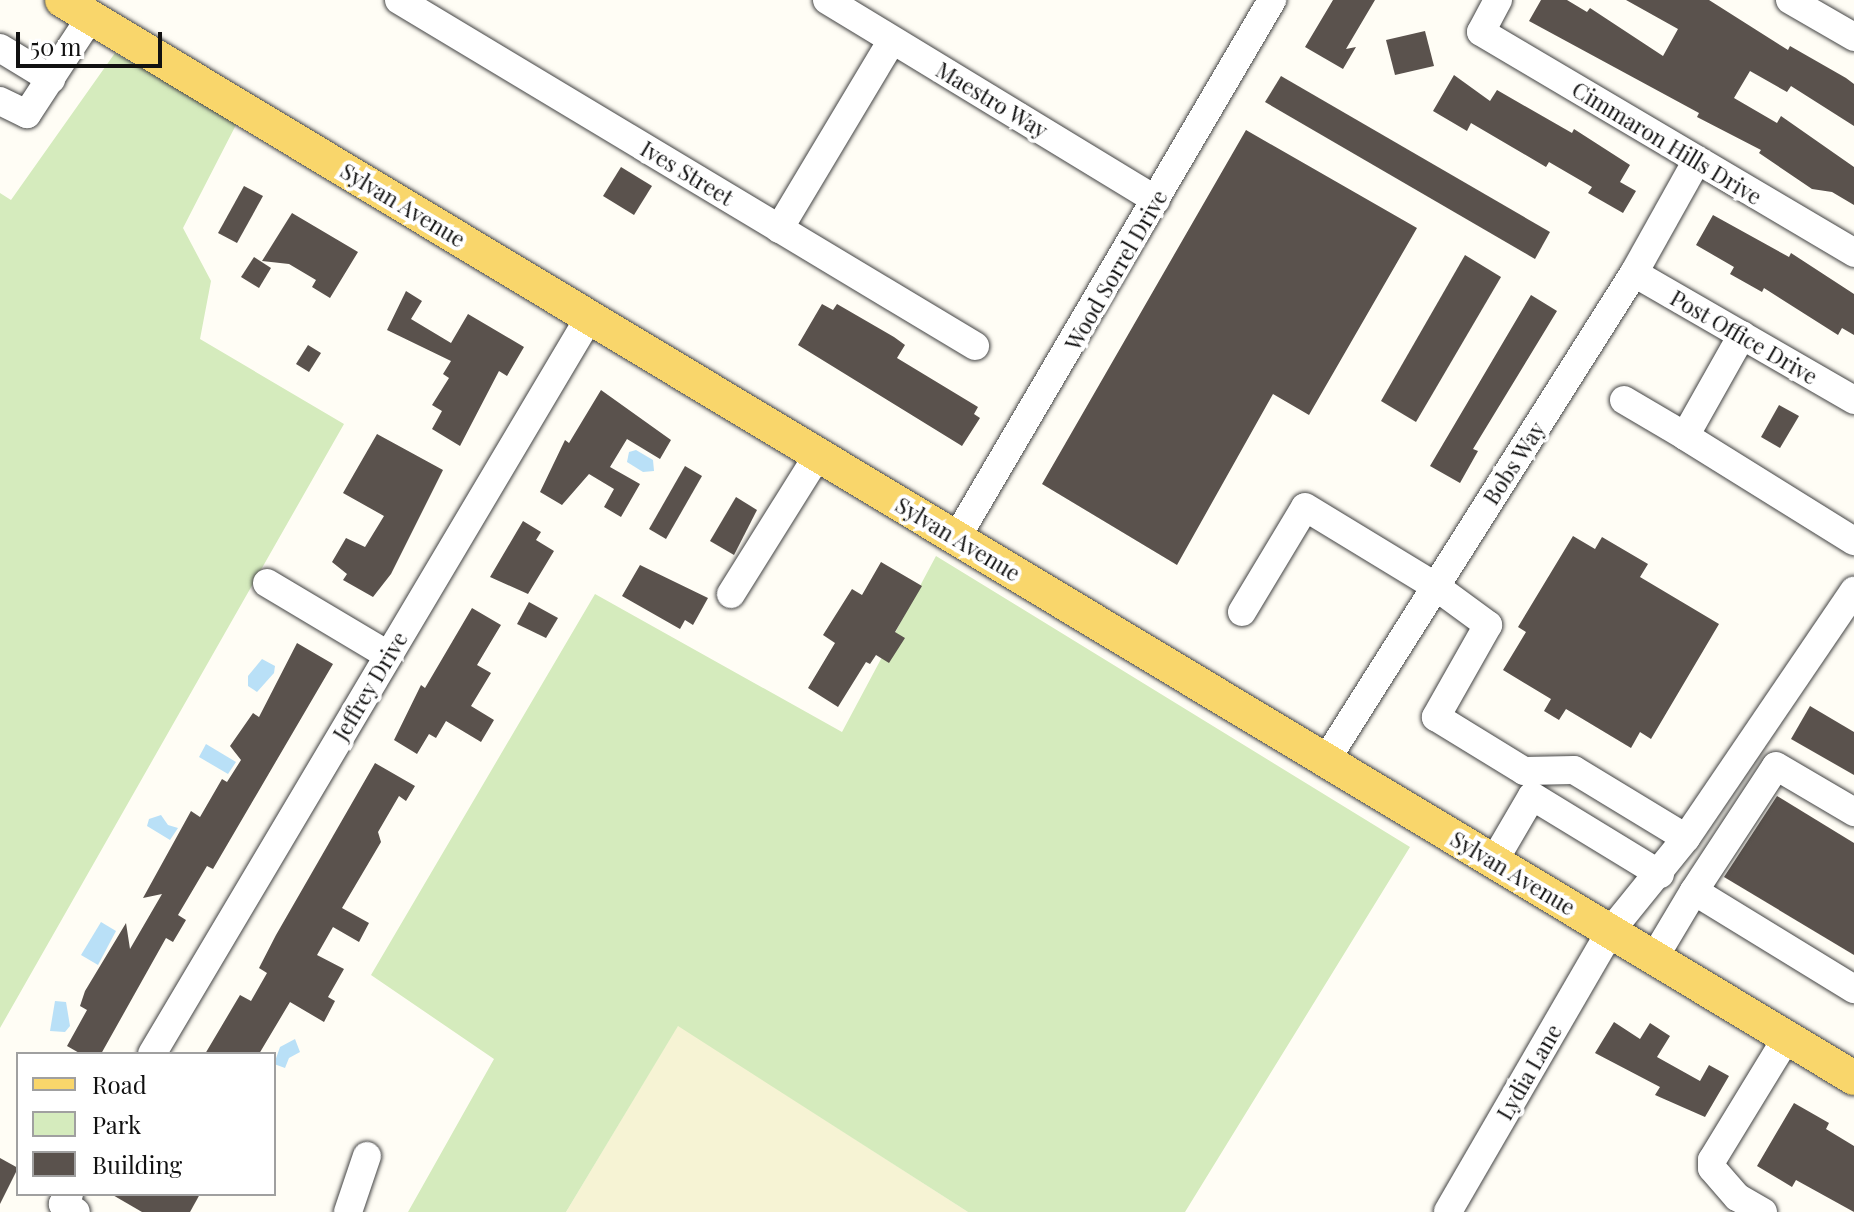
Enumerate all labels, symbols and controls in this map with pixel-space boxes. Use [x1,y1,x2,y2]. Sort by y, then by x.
scale bar [20,16,166,66]
text: 50 m [30,30,82,62]
street label: Maestro Way [931,56,1053,144]
street label: Cimmaron Hills Drive [1567,76,1767,210]
street label: Ives Street [636,135,738,211]
street label: Sylvan Avenue [336,157,470,253]
street label: Wood Sorrel Drive [1059,185,1173,355]
street label: Post Office Drive [1666,284,1822,390]
street label: Bobs Way [1477,416,1551,510]
street label: Sylvan Avenue [891,491,1025,587]
street label: Jeffrey Drive [327,627,413,745]
street label: Sylvan Avenue [1446,825,1580,921]
street label: Lydia Lane [1491,1019,1567,1125]
legend [16,1052,276,1196]
text: Road [92,1068,147,1100]
text: Park [92,1108,141,1140]
text: Building [92,1148,182,1180]

